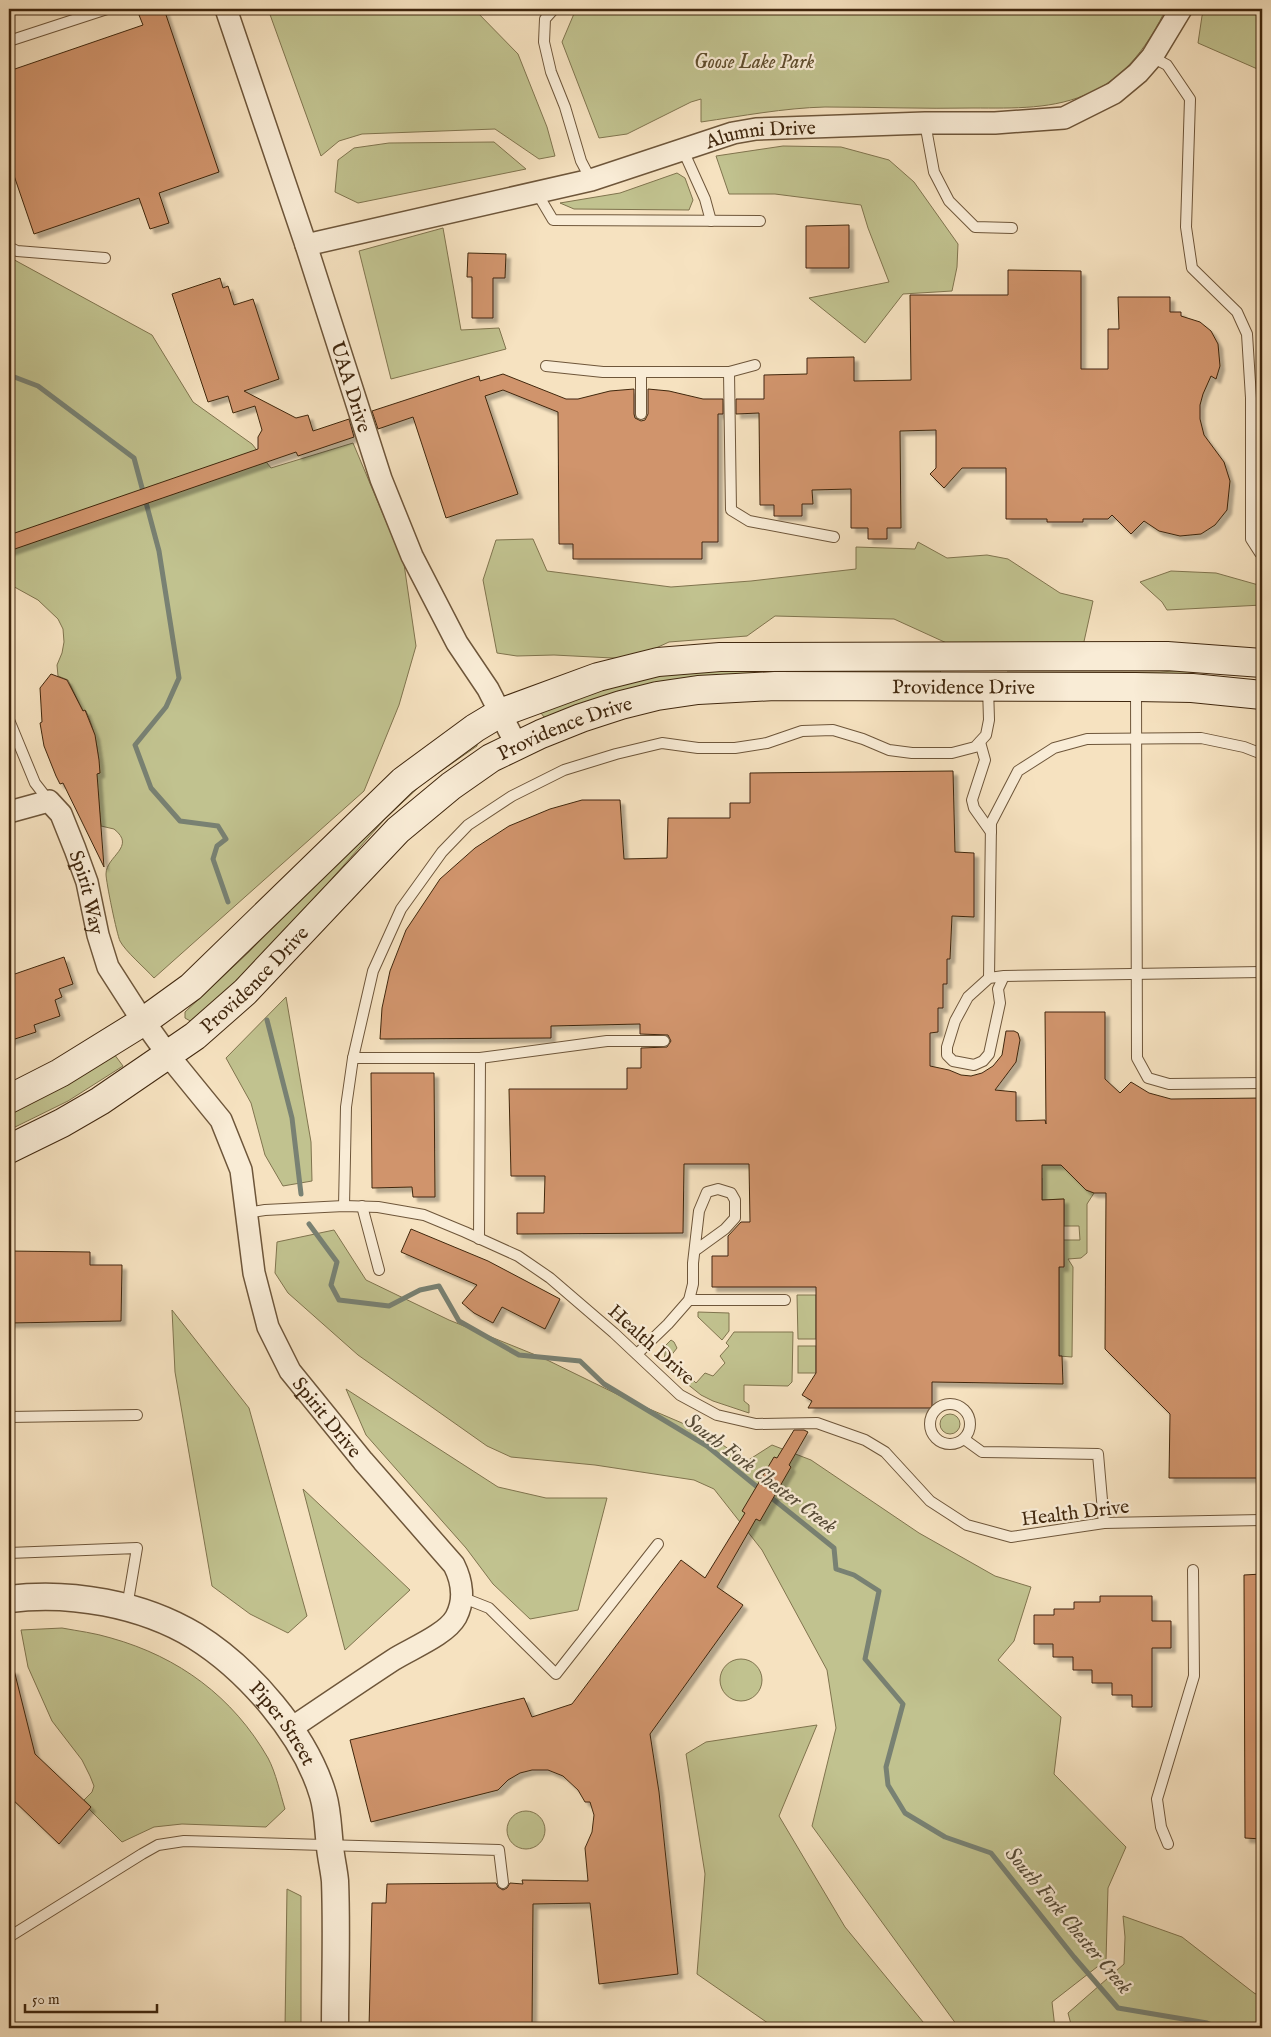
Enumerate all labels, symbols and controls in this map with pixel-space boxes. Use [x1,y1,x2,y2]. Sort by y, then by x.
park label: Goose Lake Park [694,50,814,75]
street label: Alumni Drive [701,116,816,156]
street label: UAA Drive [324,339,376,436]
street label: Providence Drive [892,675,1035,701]
street label: Providence Drive [494,692,635,767]
street label: Spirit Way [63,847,109,937]
street label: Providence Drive [196,921,315,1040]
street label: Health Drive [602,1299,700,1391]
street label: Spirit Drive [286,1372,366,1464]
water label: South Fork Chester Creek [678,1408,842,1541]
street label: Health Drive [1020,1494,1131,1533]
street label: Piper Street [243,1677,321,1770]
water label: South Fork Chester Creek [998,1842,1138,2001]
scale bar [25,1982,158,2014]
text: 50 m [32,1990,60,2009]

